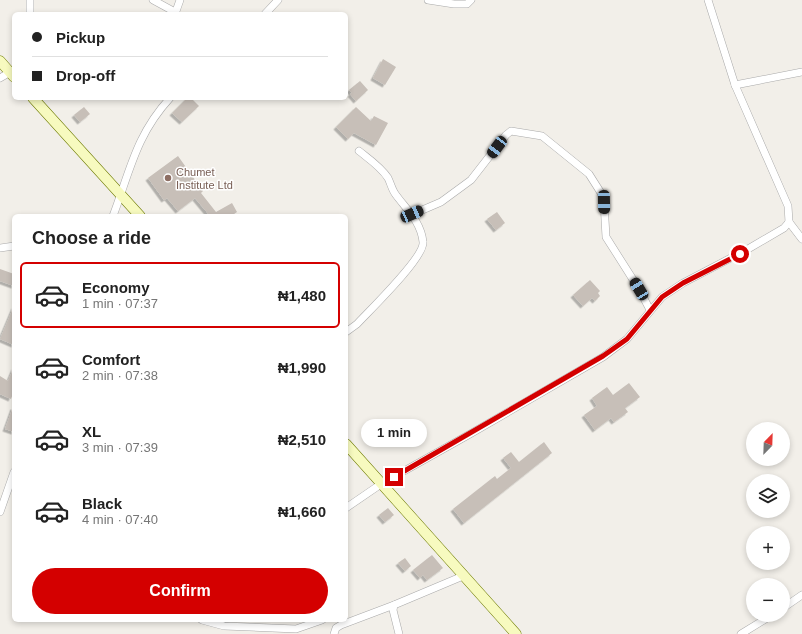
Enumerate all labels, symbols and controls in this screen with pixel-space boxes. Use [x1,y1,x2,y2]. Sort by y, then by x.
text: Pickup [56,29,105,46]
text: Drop-off [56,67,115,84]
car [485,134,509,160]
place label: Chumet Institute Ltd [176,166,233,191]
marker: Chumet Institute Ltd [163,173,173,183]
car [598,190,610,214]
car [399,204,425,224]
text: Choose a ride [32,228,151,248]
route start [731,245,749,263]
car [628,276,650,302]
icon: car [34,277,70,313]
text: Economy [82,279,150,296]
text: ₦1,480 [278,287,326,304]
text: 1 min · 07:37 [82,296,158,311]
icon: car [34,349,70,385]
text: Comfort [82,351,140,368]
text: ₦1,990 [278,359,326,376]
text: 2 min · 07:38 [82,368,158,383]
callout: 1 min [361,419,427,447]
icon: car [34,421,70,457]
north arrow [746,422,790,466]
map controls [746,422,790,622]
text: XL [82,423,101,440]
text: 1 min [377,425,411,440]
text: ₦2,510 [278,431,326,448]
text: 3 min · 07:39 [82,440,158,455]
route end [385,468,403,486]
button: layers [746,474,790,518]
icon: car [34,493,70,529]
text: Black [82,495,122,512]
text: ₦1,660 [278,503,326,520]
text: 4 min · 07:40 [82,512,158,527]
button: + [746,526,790,570]
button: Confirm [32,568,328,614]
button: − [746,578,790,622]

